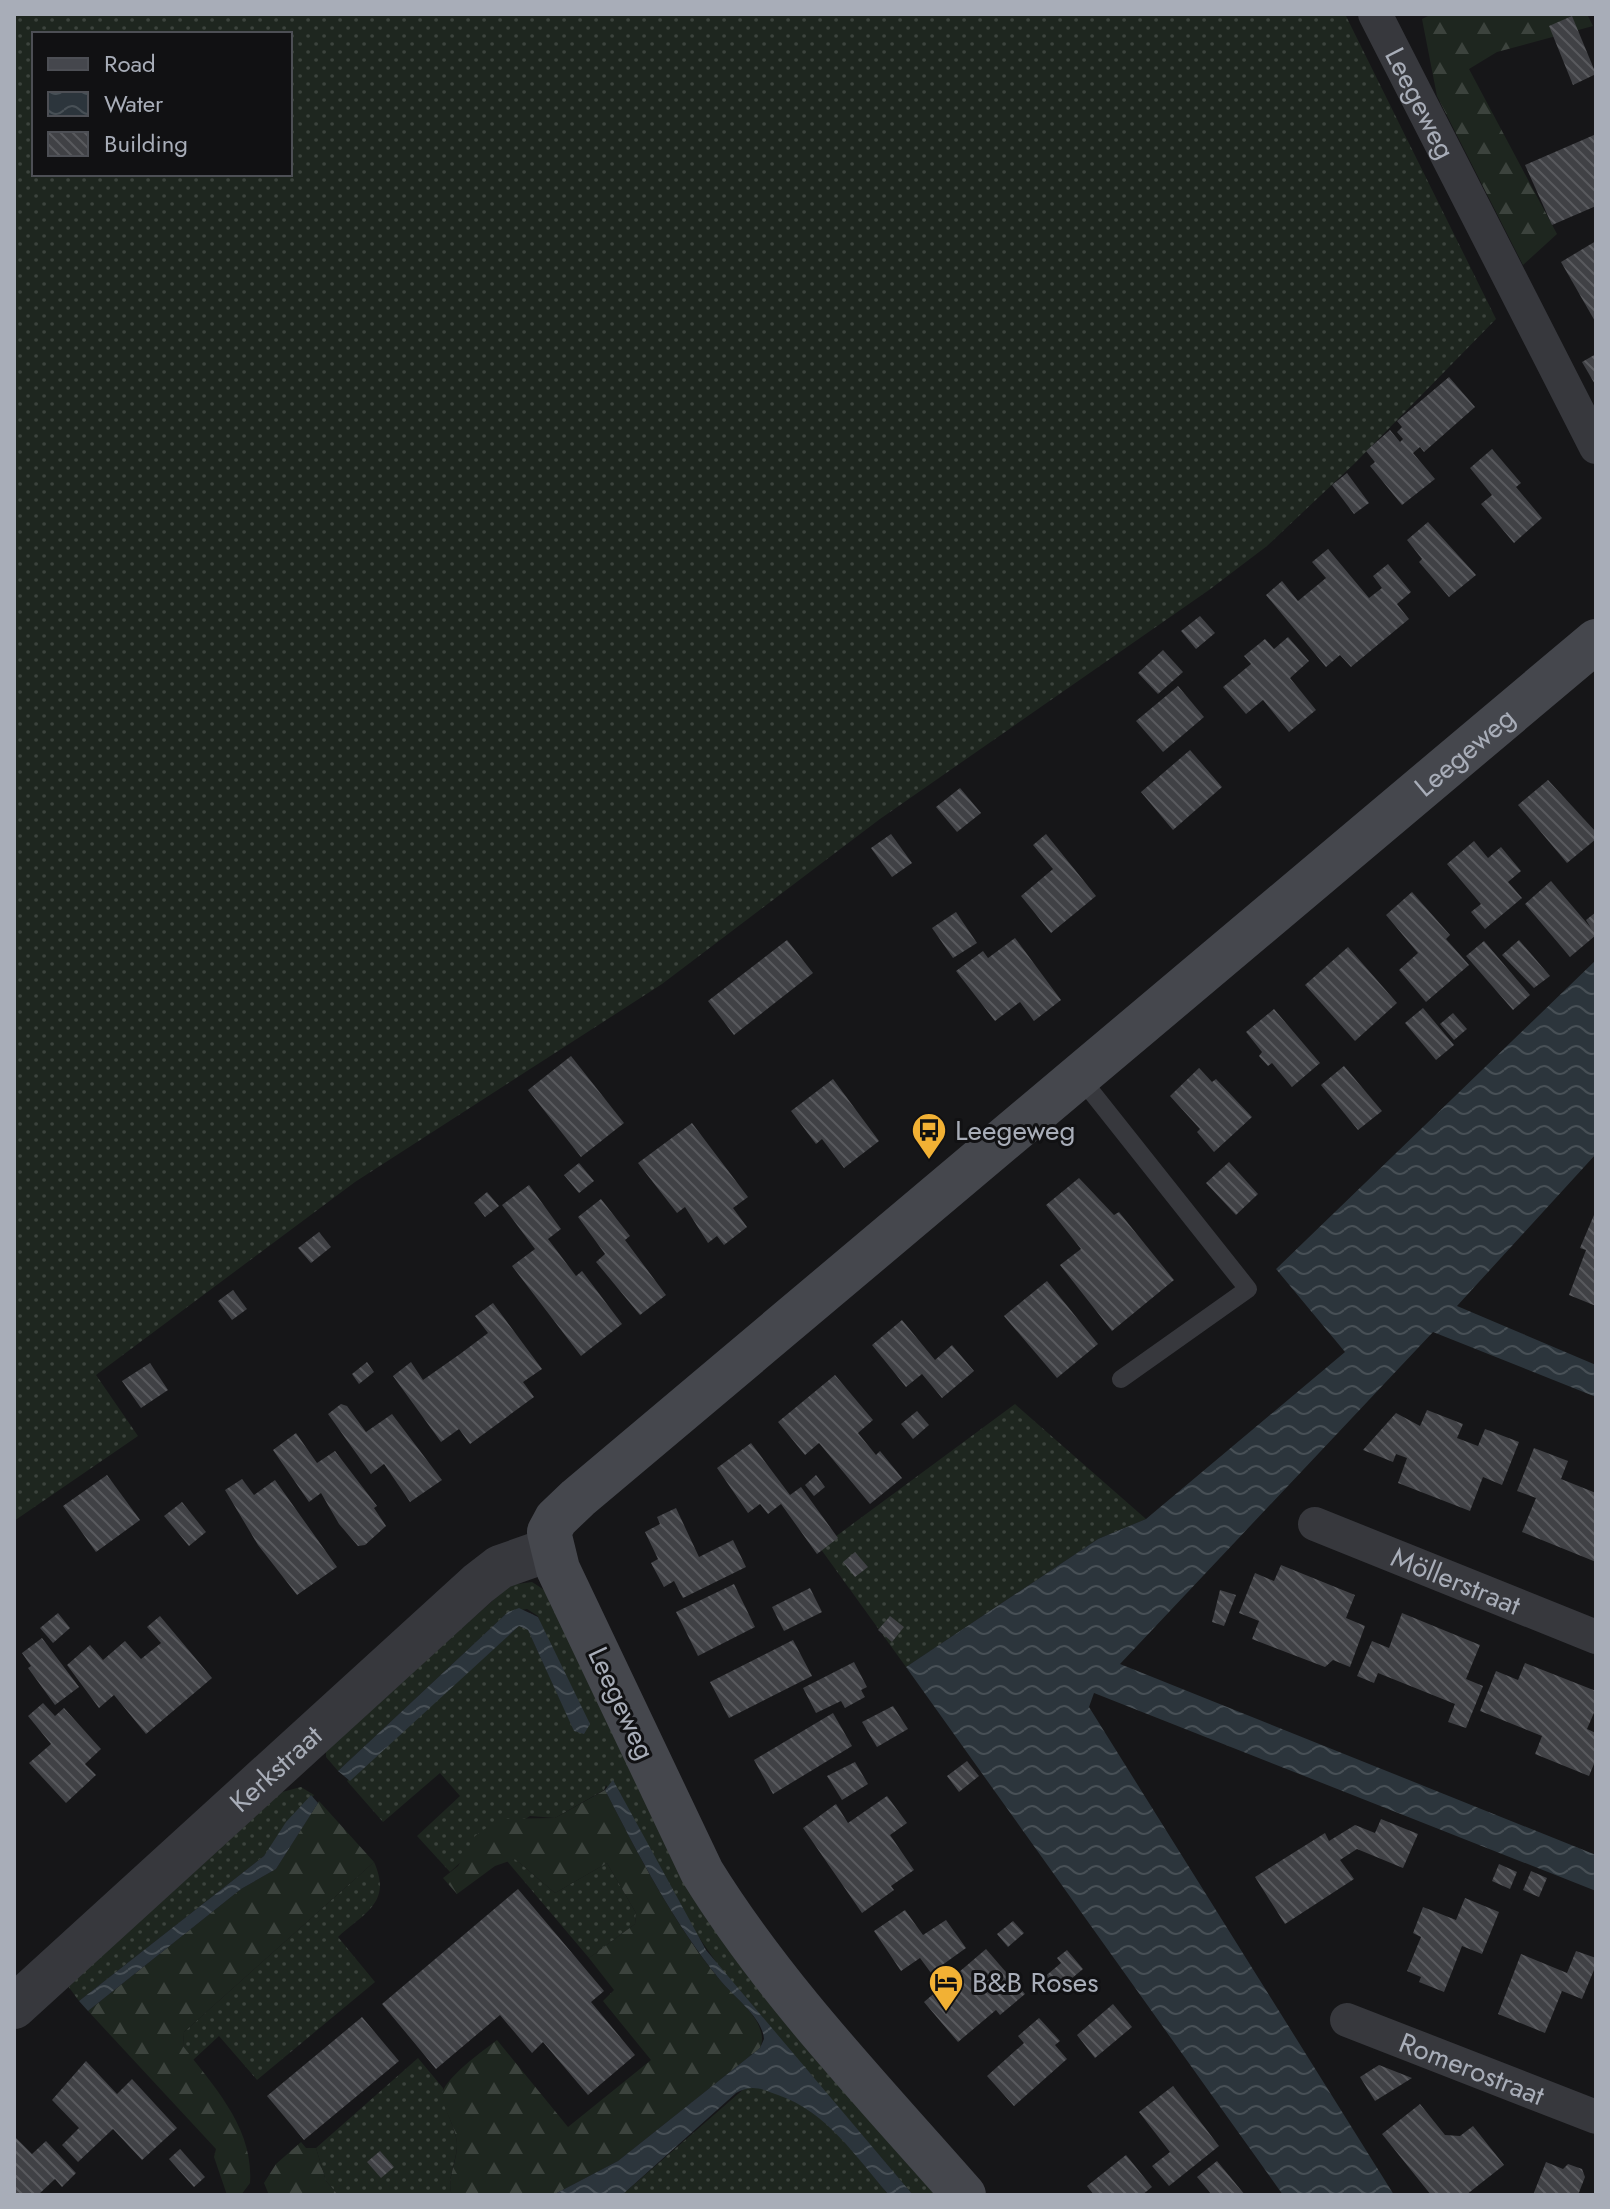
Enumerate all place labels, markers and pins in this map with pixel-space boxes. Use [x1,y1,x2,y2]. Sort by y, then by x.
place label: Leegeweg [955,1110,1075,1151]
bus stop icon: Leegeweg [910,1111,948,1161]
place label: B&B Roses [972,1962,1099,2003]
hotel icon: B&B Roses [927,1963,965,2013]

